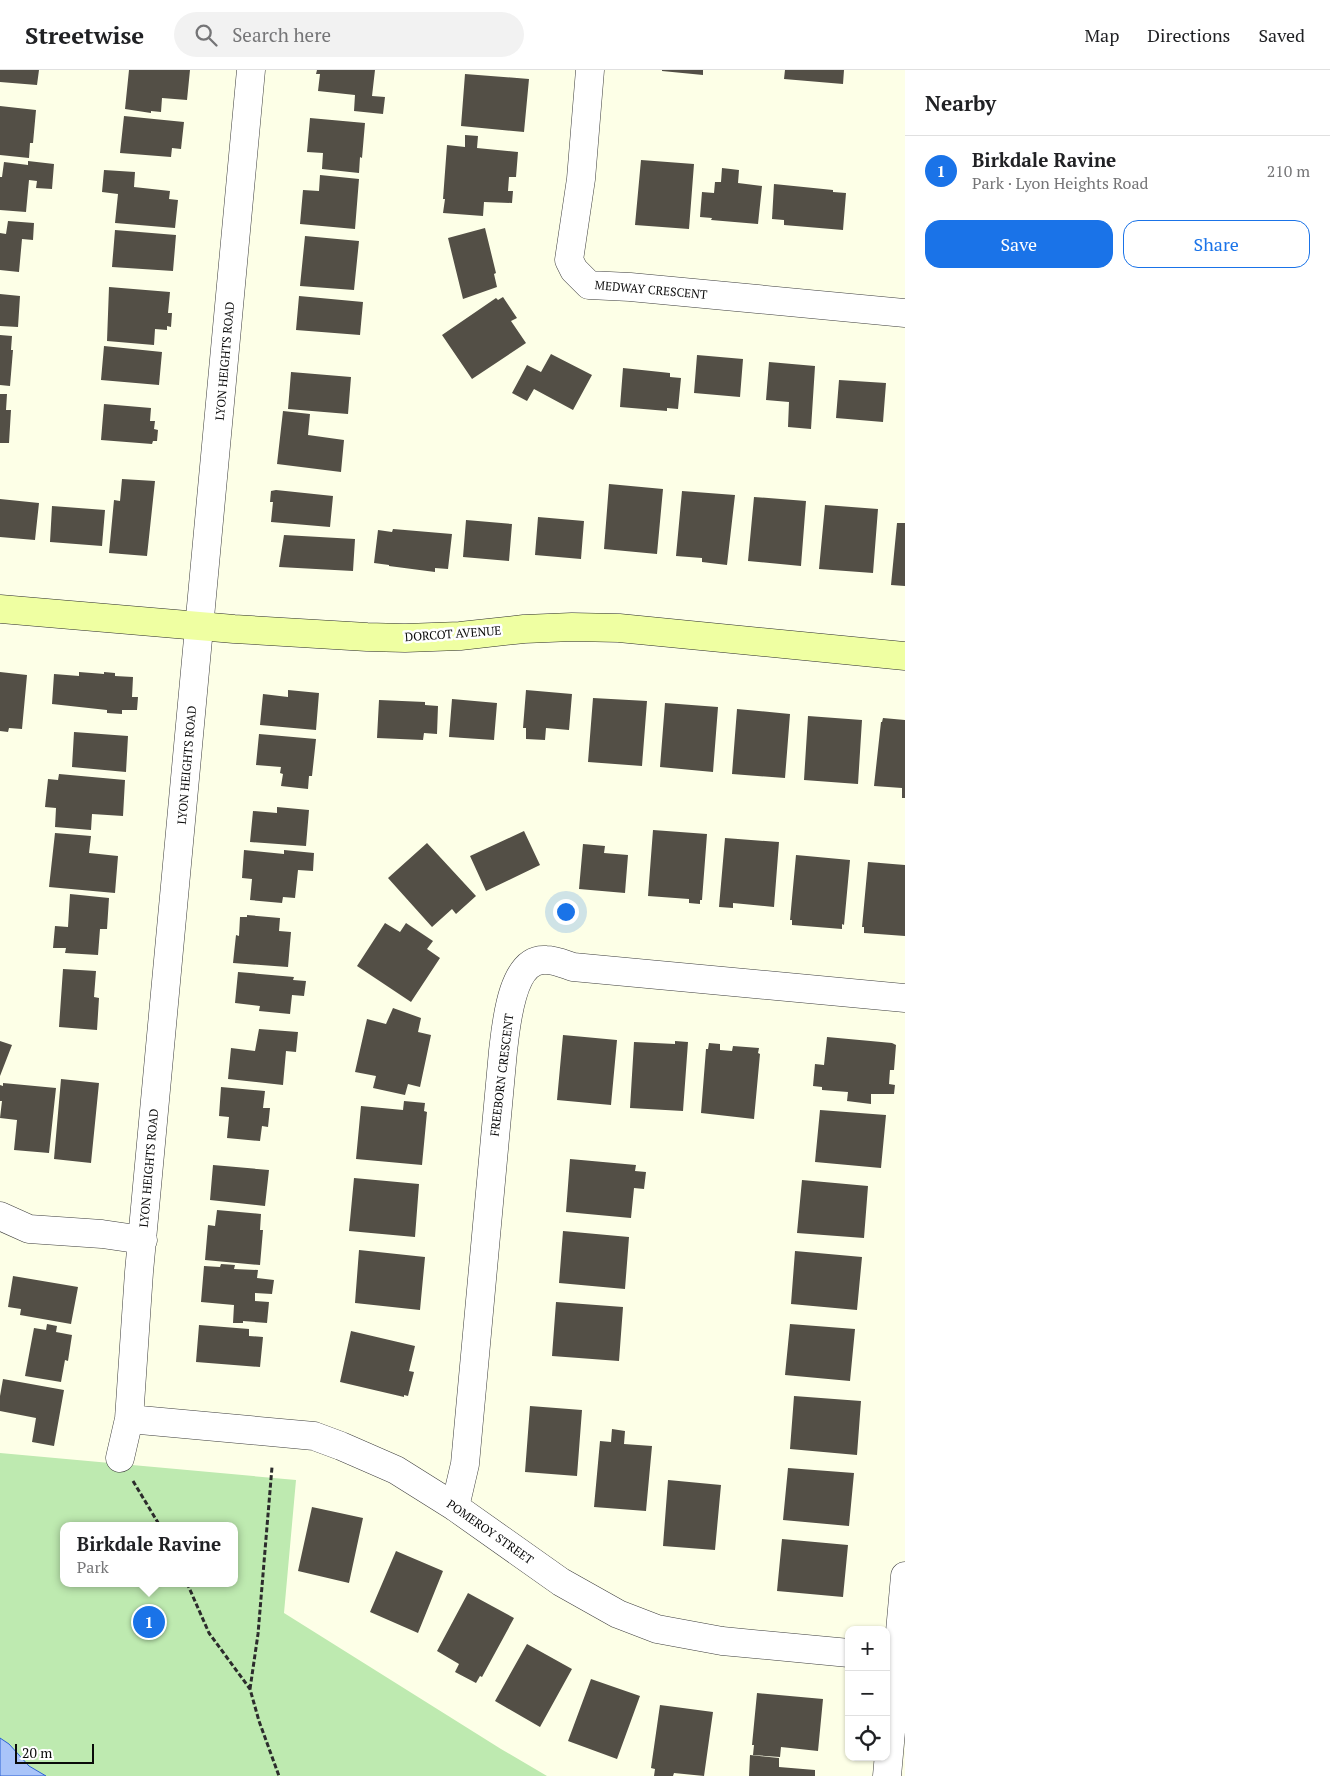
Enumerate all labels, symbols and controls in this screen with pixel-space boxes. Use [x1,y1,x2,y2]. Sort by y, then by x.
search box [174,12,524,57]
text: Streetwise [25,19,144,51]
icon: search [192,21,220,49]
text: Search here [232,22,331,47]
text: Map [1084,23,1119,47]
text: Directions [1147,23,1230,47]
text: Saved [1258,23,1305,47]
text: Nearby [925,89,996,117]
text: Birkdale Ravine [972,147,1116,172]
text: 1 [936,160,946,182]
text: 210 m [1267,160,1310,182]
text: Park · Lyon Heights Road [972,172,1148,194]
button: Save [925,220,1113,268]
button: Share [1123,220,1310,268]
street label: MEDWAY CRESCENT [594,277,709,302]
street label: LYON HEIGHTS ROAD [212,301,237,421]
street label: DORCOT AVENUE [404,623,502,644]
street label: LYON HEIGHTS ROAD [174,705,199,825]
your location [553,899,579,925]
street label: FREEBORN CRESCENT [487,1012,517,1137]
street label: LYON HEIGHTS ROAD [136,1108,161,1228]
street label: POMEROY STREET [444,1496,537,1567]
popup [60,1522,238,1587]
text: Birkdale Ravine [77,1531,221,1556]
text: Park [77,1556,109,1578]
pin: 1 [133,1603,165,1641]
map controls [845,1626,890,1761]
button: + [845,1626,890,1671]
button: − [845,1671,890,1716]
button: locate [845,1716,890,1761]
scale bar [15,1741,94,1764]
text: 20 m [22,1743,52,1762]

